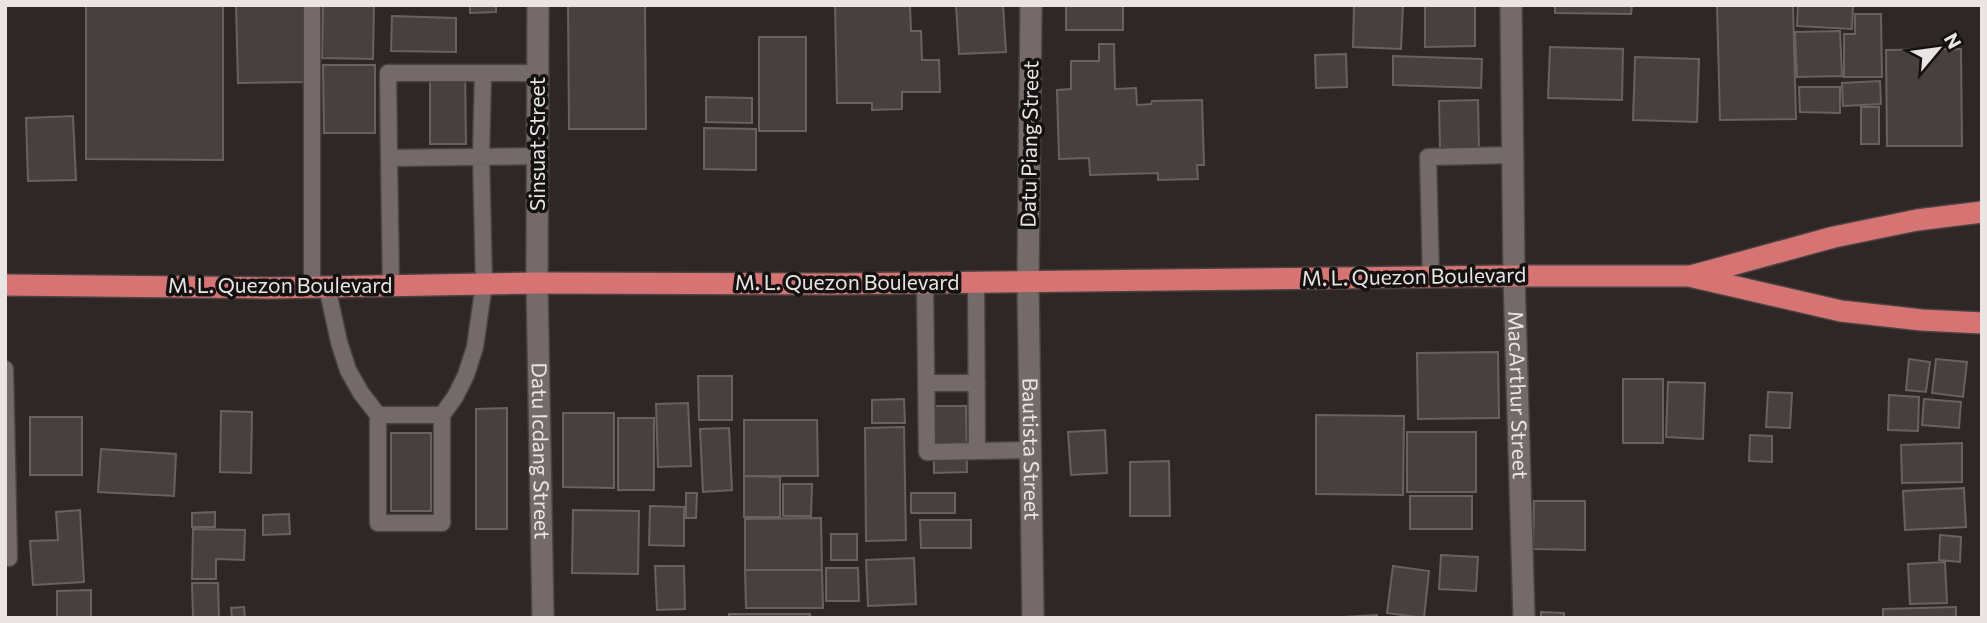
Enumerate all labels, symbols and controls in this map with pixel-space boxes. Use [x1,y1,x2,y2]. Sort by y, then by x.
north arrow [1903,14,1973,84]
text: N [1940,29,1967,52]
street label: Datu Piang Street [1015,60,1042,228]
street label: Sinsuat Street [524,77,549,211]
street label: M. L. Quezon Boulevard [1301,261,1527,290]
street label: M. L. Quezon Boulevard [735,269,959,294]
street label: M. L. Quezon Boulevard [168,272,392,297]
street label: MacArthur Street [1504,310,1534,479]
street label: Datu Icdang Street [527,362,556,540]
street label: Bautista Street [1018,377,1046,521]

